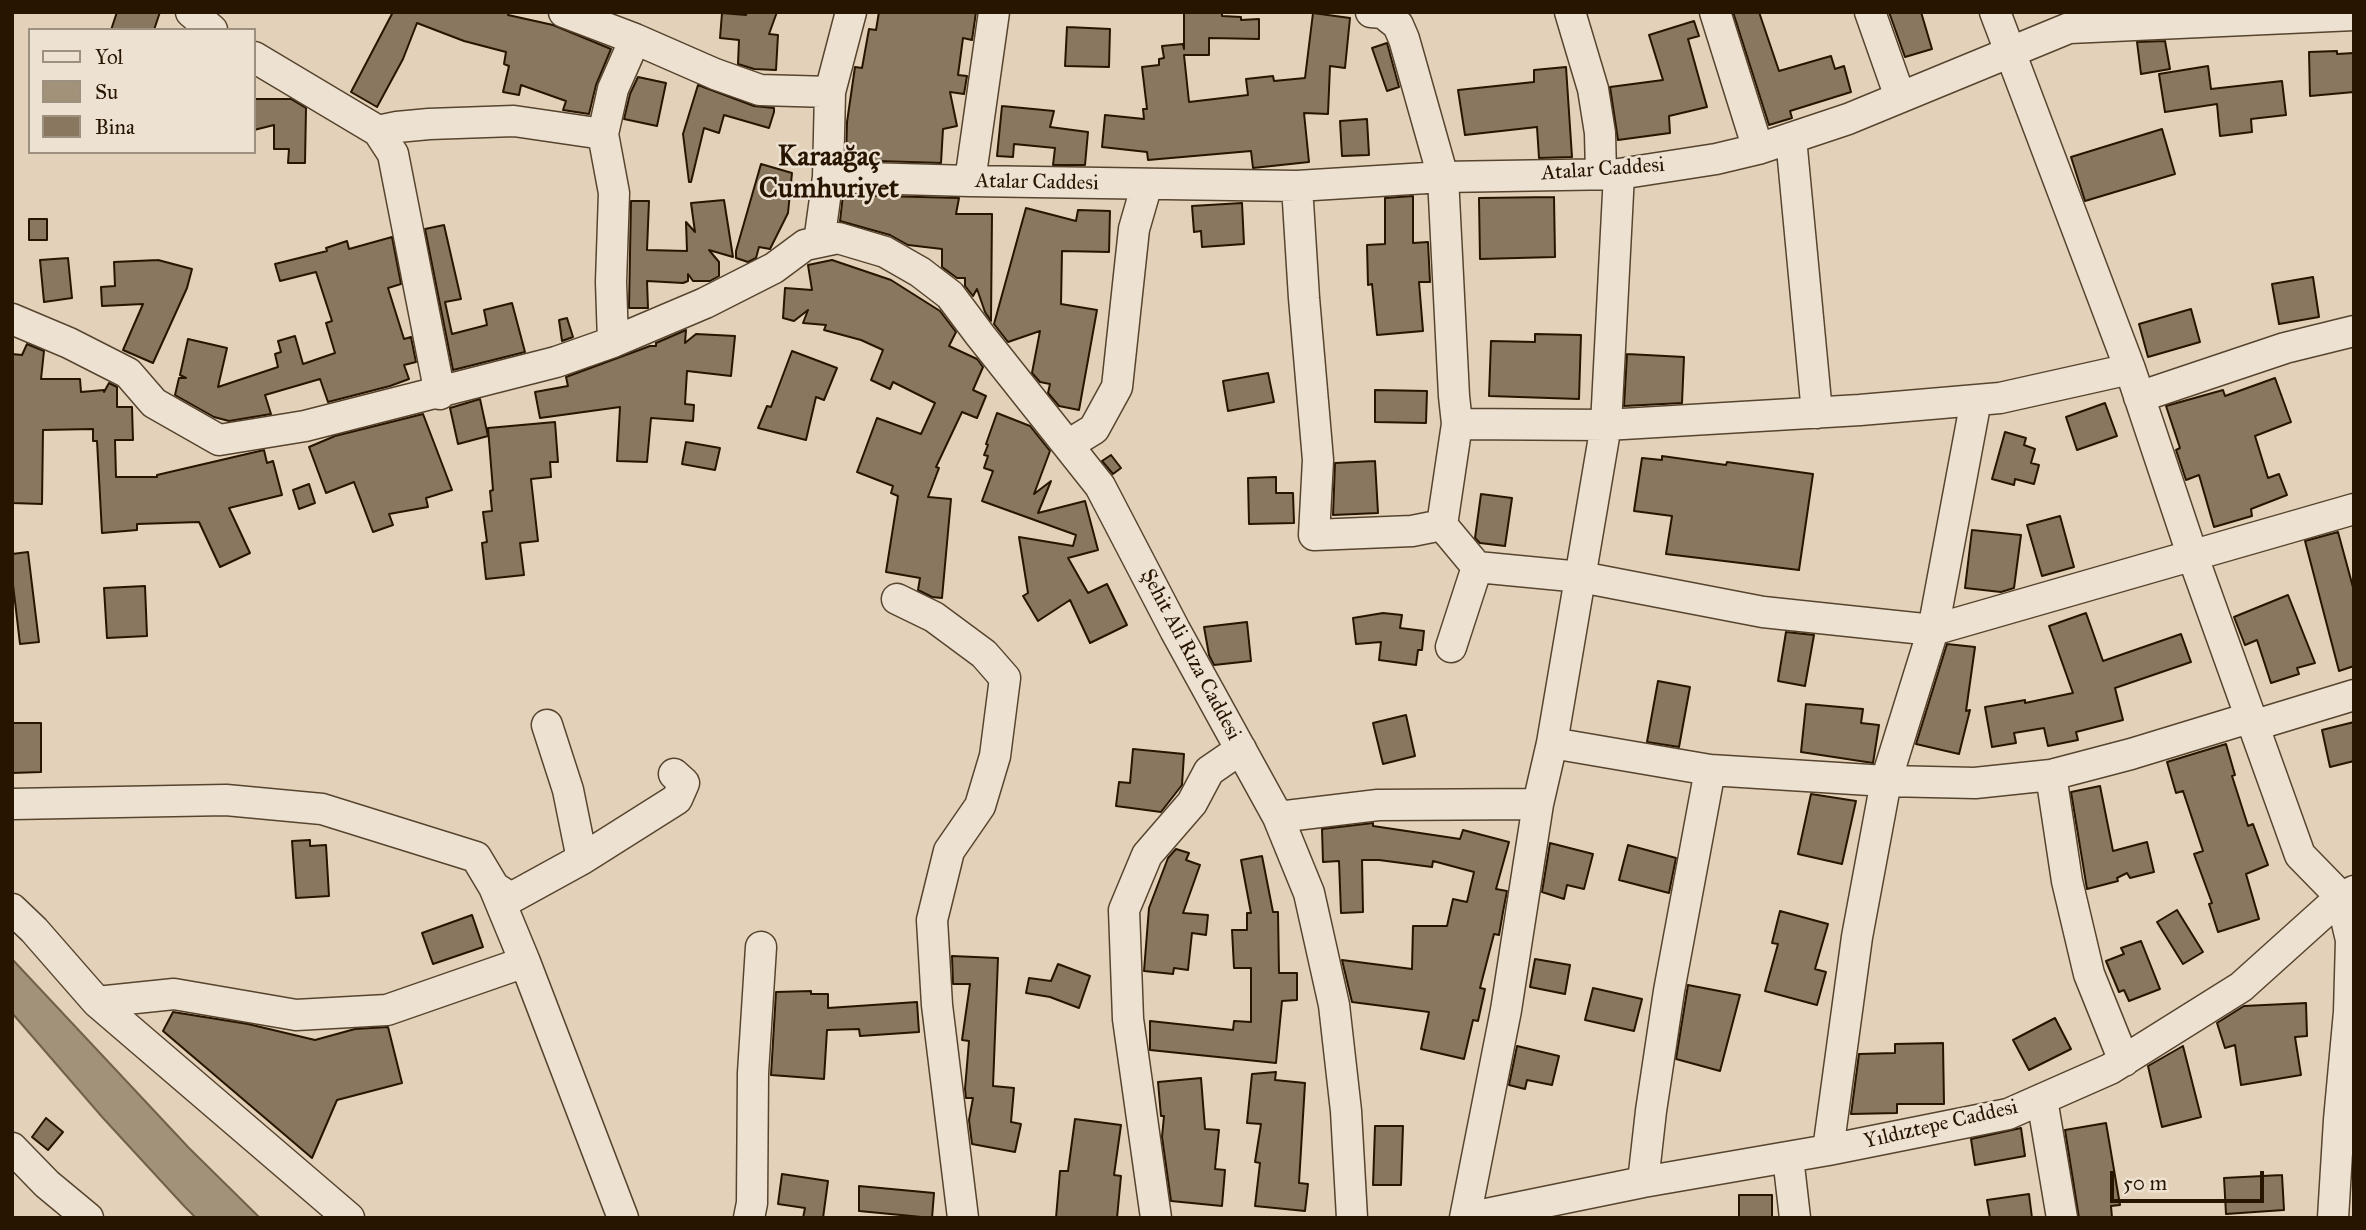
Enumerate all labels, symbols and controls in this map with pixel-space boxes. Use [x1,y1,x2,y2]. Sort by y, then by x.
legend [28,28,256,154]
text: Yol [95,44,123,70]
text: Su [95,79,118,105]
text: Bina [95,114,135,140]
district label: Karaağaç Cumhuriyet [759,141,899,207]
street label: Atalar Caddesi [1540,153,1666,187]
street label: Atalar Caddesi [975,169,1099,197]
street label: Şehit Ali Rıza Caddesi [1134,565,1246,745]
street label: Yıldıztepe Caddesi [1862,1095,2020,1155]
scale bar [2114,1156,2268,1200]
text: 50 m [2123,1170,2167,1196]

